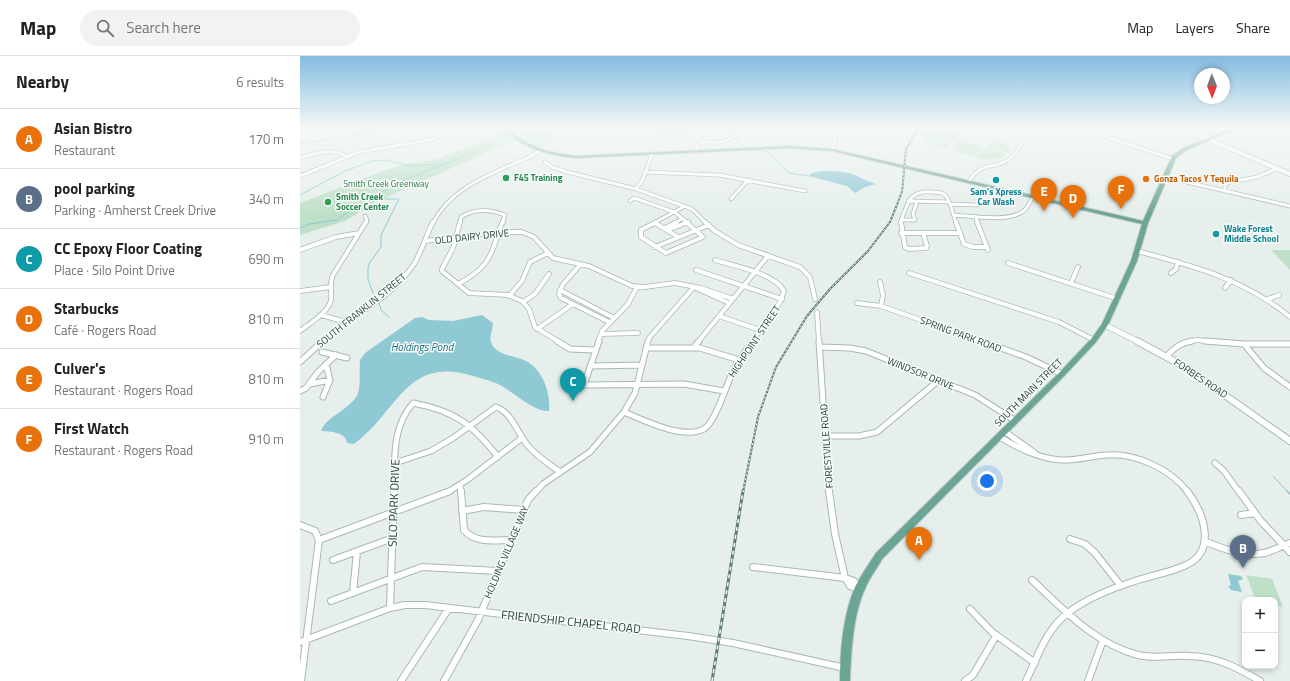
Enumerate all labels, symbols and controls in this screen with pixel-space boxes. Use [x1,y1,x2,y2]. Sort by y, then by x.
search box [80,10,360,46]
text: Map [20,13,56,42]
text: Search here [126,16,201,39]
icon: search [94,17,116,39]
text: Map [1127,17,1153,38]
text: Layers [1175,17,1214,38]
text: Share [1236,17,1270,38]
north arrow [1194,68,1230,104]
text: Nearby [16,69,69,95]
text: 6 results [236,72,284,92]
text: Asian Bistro [54,117,132,140]
text: A [25,129,33,149]
text: 170 m [248,129,284,149]
text: Restaurant [54,140,115,160]
place label: F45 Training [514,171,563,184]
place label: Gonza Tacos Y Tequila [1154,172,1239,185]
marker: F45 Training [501,173,511,183]
marker: Gonza Tacos Y Tequila [1141,174,1151,184]
marker: Sam's Xpress Car Wash [991,175,1001,185]
pin: F [1108,176,1134,209]
text: pool parking [54,177,135,200]
park label: Smith Creek Greenway [343,177,429,190]
pin: E [1031,178,1057,211]
place label: Sam's Xpress Car Wash [970,185,1022,208]
pin: D [1060,185,1086,218]
text: B [25,189,33,209]
text: 340 m [248,189,284,209]
place label: Smith Creek Soccer Center [336,190,390,213]
marker: Smith Creek Soccer Center [323,197,333,207]
text: Parking · Amherst Creek Drive [54,200,216,220]
place label: Wake Forest Middle School [1224,222,1279,245]
street label: OLD DAIRY DRIVE [434,225,510,248]
marker: Wake Forest Middle School [1211,229,1221,239]
text: CC Epoxy Floor Coating [54,237,202,260]
text: C [25,249,33,269]
text: 690 m [248,249,284,269]
text: Place · Silo Point Drive [54,260,175,280]
street label: SOUTH FRANKLIN STREET [313,269,410,351]
text: Starbucks [54,297,119,320]
street label: HIGHPOINT STREET [725,301,785,381]
text: D [25,309,33,329]
text: 810 m [248,309,284,329]
street label: SPRING PARK ROAD [918,313,1004,356]
text: Café · Rogers Road [54,320,156,340]
water label: Holdings Pond [391,339,455,355]
street label: WINDSOR DRIVE [885,353,957,394]
street label: SOUTH MAIN STREET [991,354,1067,430]
street label: FORBES ROAD [1171,355,1231,402]
text: Culver's [54,357,106,380]
pin: C [560,368,586,401]
text: E [25,369,33,389]
text: 810 m [248,369,284,389]
text: Restaurant · Rogers Road [54,380,193,400]
street label: FORESTVILLE ROAD [816,403,837,489]
text: First Watch [54,417,129,440]
text: F [26,429,32,449]
text: 910 m [248,429,284,449]
text: Restaurant · Rogers Road [54,440,193,460]
street label: SILO PARK DRIVE [382,458,405,547]
your location [977,471,997,491]
street label: HOLDING VILLAGE WAY [480,503,533,601]
pin: A [906,527,932,560]
pin: B [1230,535,1256,568]
map controls [1242,597,1278,669]
button: + [1242,597,1278,633]
street label: FRIENDSHIP CHAPEL ROAD [500,605,642,638]
button: − [1242,633,1278,669]

